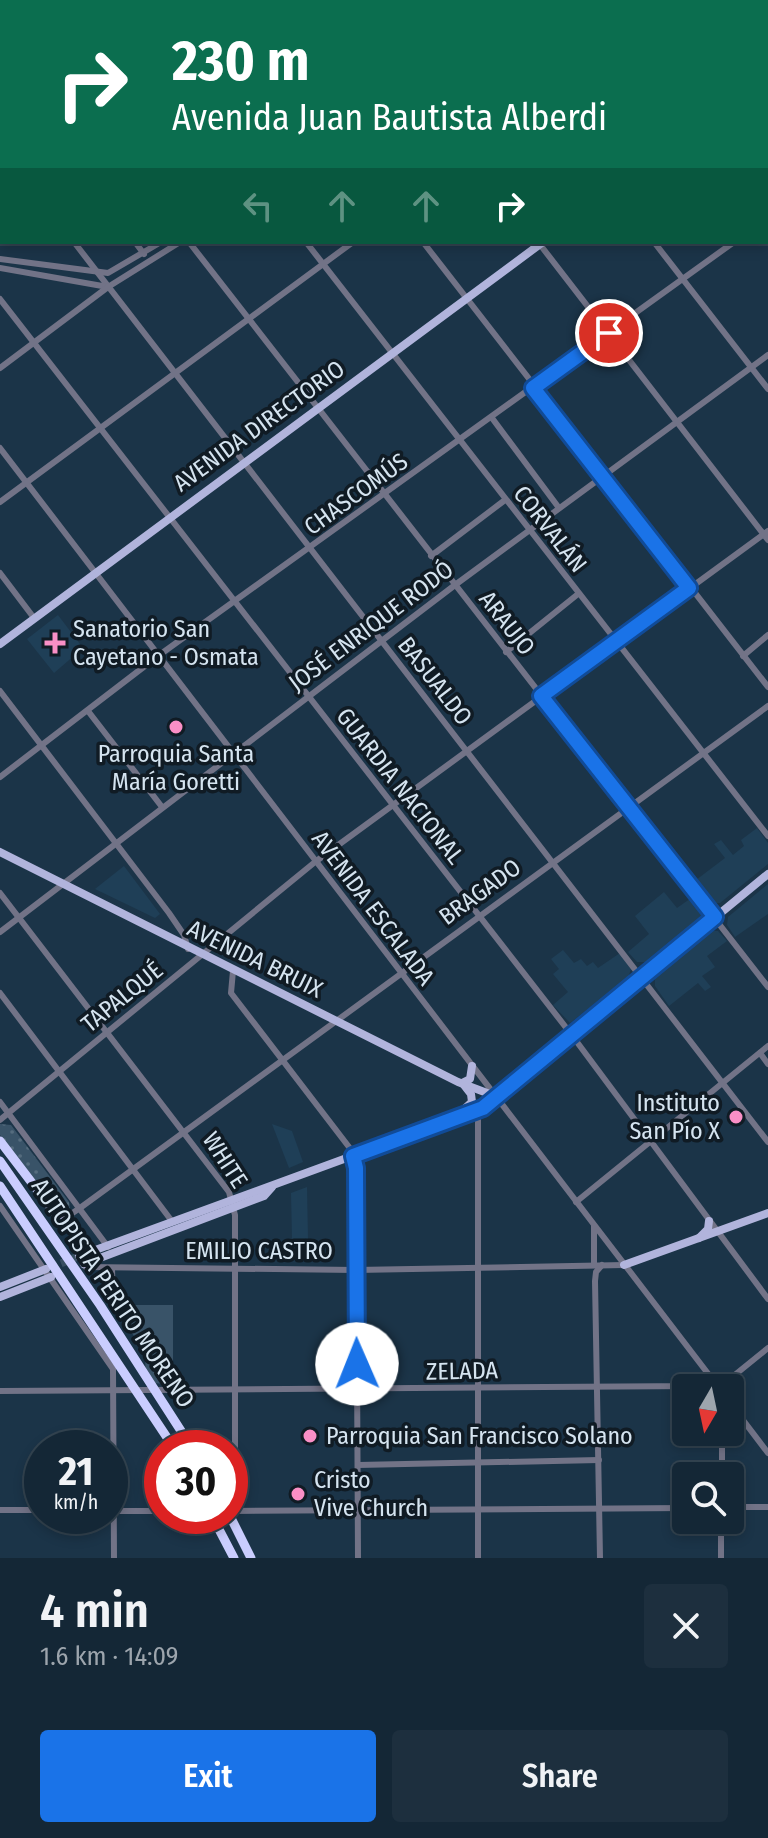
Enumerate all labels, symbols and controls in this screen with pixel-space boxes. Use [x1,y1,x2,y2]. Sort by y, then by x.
text: 230 m [172,28,309,95]
icon: right [40,32,144,136]
text: Avenida Juan Bautista Alberdi [172,96,607,140]
icon: left [236,184,280,228]
icon: ahead [320,184,364,228]
icon: ahead [404,184,448,228]
icon: right [488,184,532,228]
pin [575,299,643,367]
icon: arrive [587,311,631,355]
street label: AVENIDA DIRECTORIO [168,355,350,497]
street label: CHASCOMÚS [298,446,413,541]
street label: CORVALÁN [508,480,593,578]
street label: JOSÉ ENRIQUE RODÓ [283,554,459,697]
street label: ARAUJO [473,585,541,661]
place label: Sanatorio San Cayetano - Osmata [73,615,259,671]
marker: Sanatorio San Cayetano - Osmata [44,632,66,654]
street label: BASUALDO [392,632,478,730]
street label: GUARDIA NACIONAL [330,702,470,870]
marker: Parroquia Santa María Goretti [167,718,185,736]
place label: Parroquia Santa María Goretti [98,740,254,796]
street label: AVENIDA ESCALADA [306,825,440,991]
street label: BRAGADO [434,853,526,931]
street label: AVENIDA BRUIX [183,914,327,1004]
street label: TAPALQUÉ [75,955,168,1038]
place label: Instituto San Pío X [629,1089,720,1145]
marker: Instituto San Pío X [727,1108,745,1126]
street label: WHITE [197,1127,253,1193]
street label: AUTOPISTA PERITO MORENO [26,1173,200,1413]
street label: EMILIO CASTRO [185,1237,333,1265]
position arrow [315,1322,399,1406]
street label: ZELADA [426,1356,499,1386]
north arrow [672,1374,744,1446]
map controls [672,1374,744,1534]
place label: Parroquia San Francisco Solano [326,1422,633,1450]
marker: Parroquia San Francisco Solano [301,1427,319,1445]
speed limit sign: 30 [144,1430,248,1534]
text: 21 [59,1448,93,1496]
button: search [672,1462,744,1534]
place label: Cristo Vive Church [314,1466,428,1522]
marker: Cristo Vive Church [289,1485,307,1503]
text: km/h [54,1490,98,1514]
text: 4 min [40,1582,149,1640]
button: close [644,1584,728,1668]
text: 1.6 km · 14:09 [40,1641,178,1672]
button: Exit [40,1730,376,1822]
button: Share [392,1730,728,1822]

